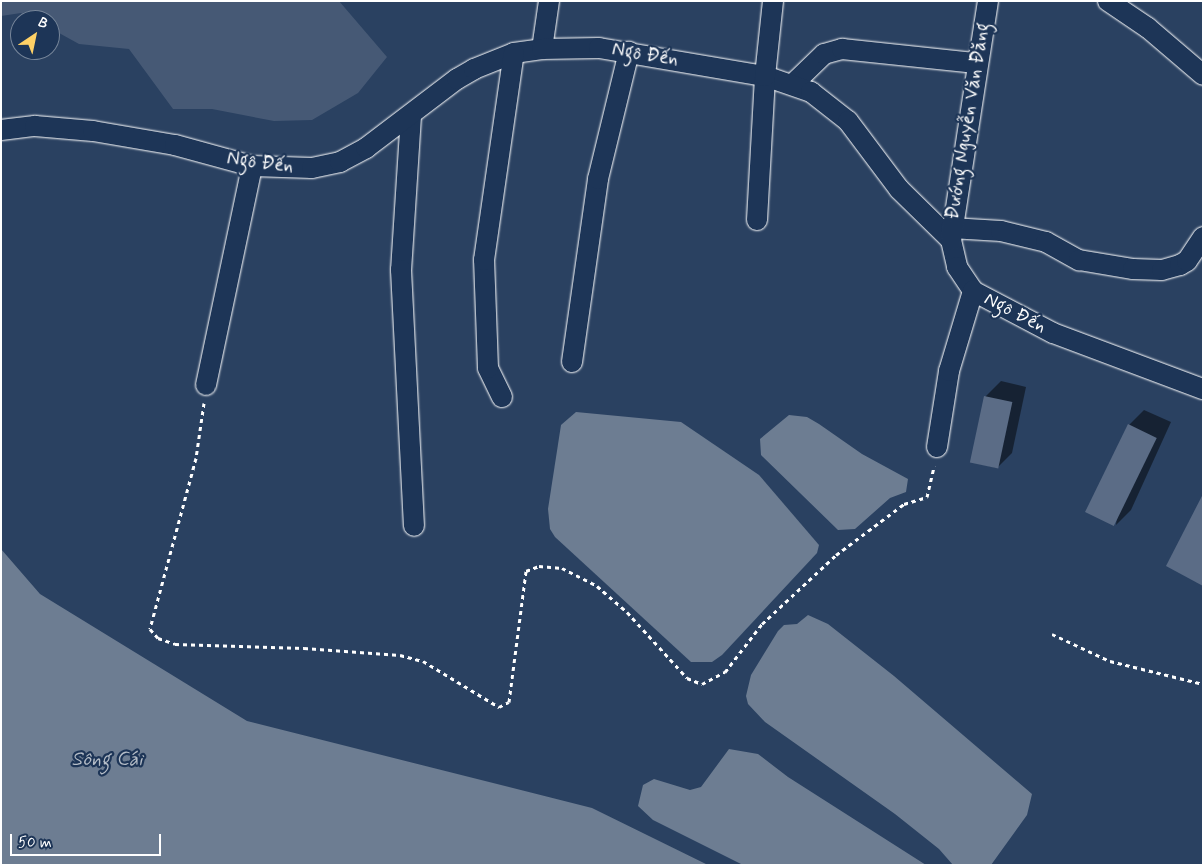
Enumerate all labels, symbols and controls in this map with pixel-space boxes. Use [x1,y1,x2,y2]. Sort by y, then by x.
north arrow [10,10,60,60]
text: B [34,13,52,33]
street label: Đướng Nguyễn Văn Đăng [941,21,995,221]
street label: Ngô Đến [610,39,680,71]
street label: Ngô Đến [225,148,295,178]
street label: Ngô Đến [980,288,1050,338]
water label: Sông Cái [71,747,143,771]
scale bar [12,824,164,856]
text: 50 m [18,833,52,853]

